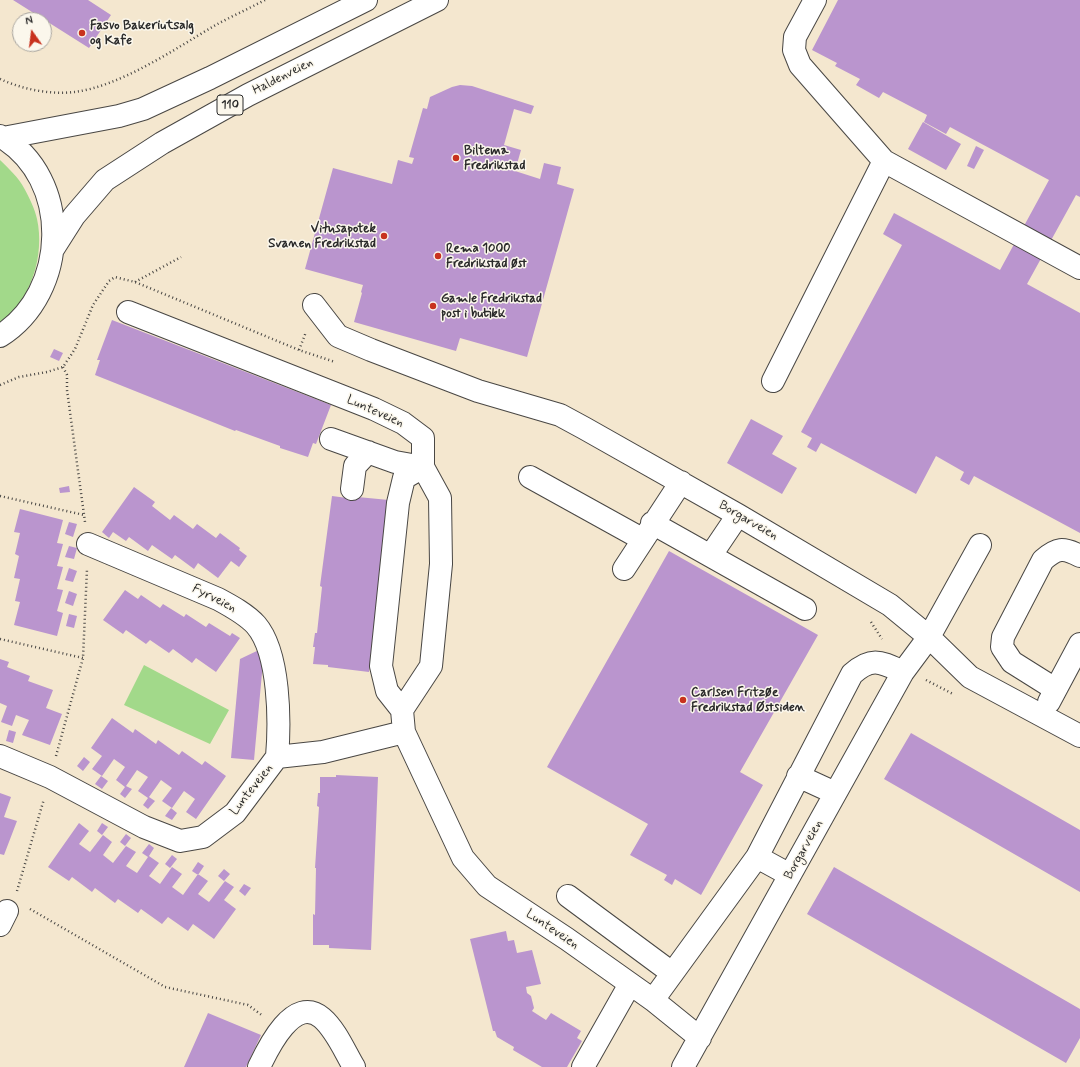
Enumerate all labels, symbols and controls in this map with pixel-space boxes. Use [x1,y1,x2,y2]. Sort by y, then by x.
north arrow [12,12,52,52]
text: N [24,14,35,29]
place label: Fasvo Bakeriutsalg og Kafe [90,18,194,49]
marker: Fasvo Bakeriutsalg og Kafe [77,28,87,38]
street label: Haldenveien [250,55,316,99]
road number: 110 [217,95,243,115]
place label: Biltema Fredrikstad [464,143,525,174]
marker: Biltema Fredrikstad [451,153,461,163]
place label: Vitusapotek Svanen Fredrikstad [268,221,376,252]
marker: Vitusapotek Svanen Fredrikstad [379,231,389,241]
place label: Rema 1000 Fredrikstad øst [446,241,527,272]
marker: Rema 1000 Fredrikstad øst [433,251,443,261]
place label: Gamle Fredrikstad post i butikk [441,291,542,322]
marker: Gamle Fredrikstad post i butikk [428,301,438,311]
street label: Lunteveien [344,392,406,432]
street label: Borgarveien [716,498,780,544]
street label: Fyrveien [189,581,239,617]
place label: Carlsen Fritzøe Fredrikstad Østsiden [691,685,805,716]
marker: Carlsen Fritzøe Fredrikstad Østsiden [678,695,688,705]
street label: Lunteveien [227,761,277,819]
street label: Borgarveien [781,817,827,883]
street label: Lunteveien [522,907,582,953]

